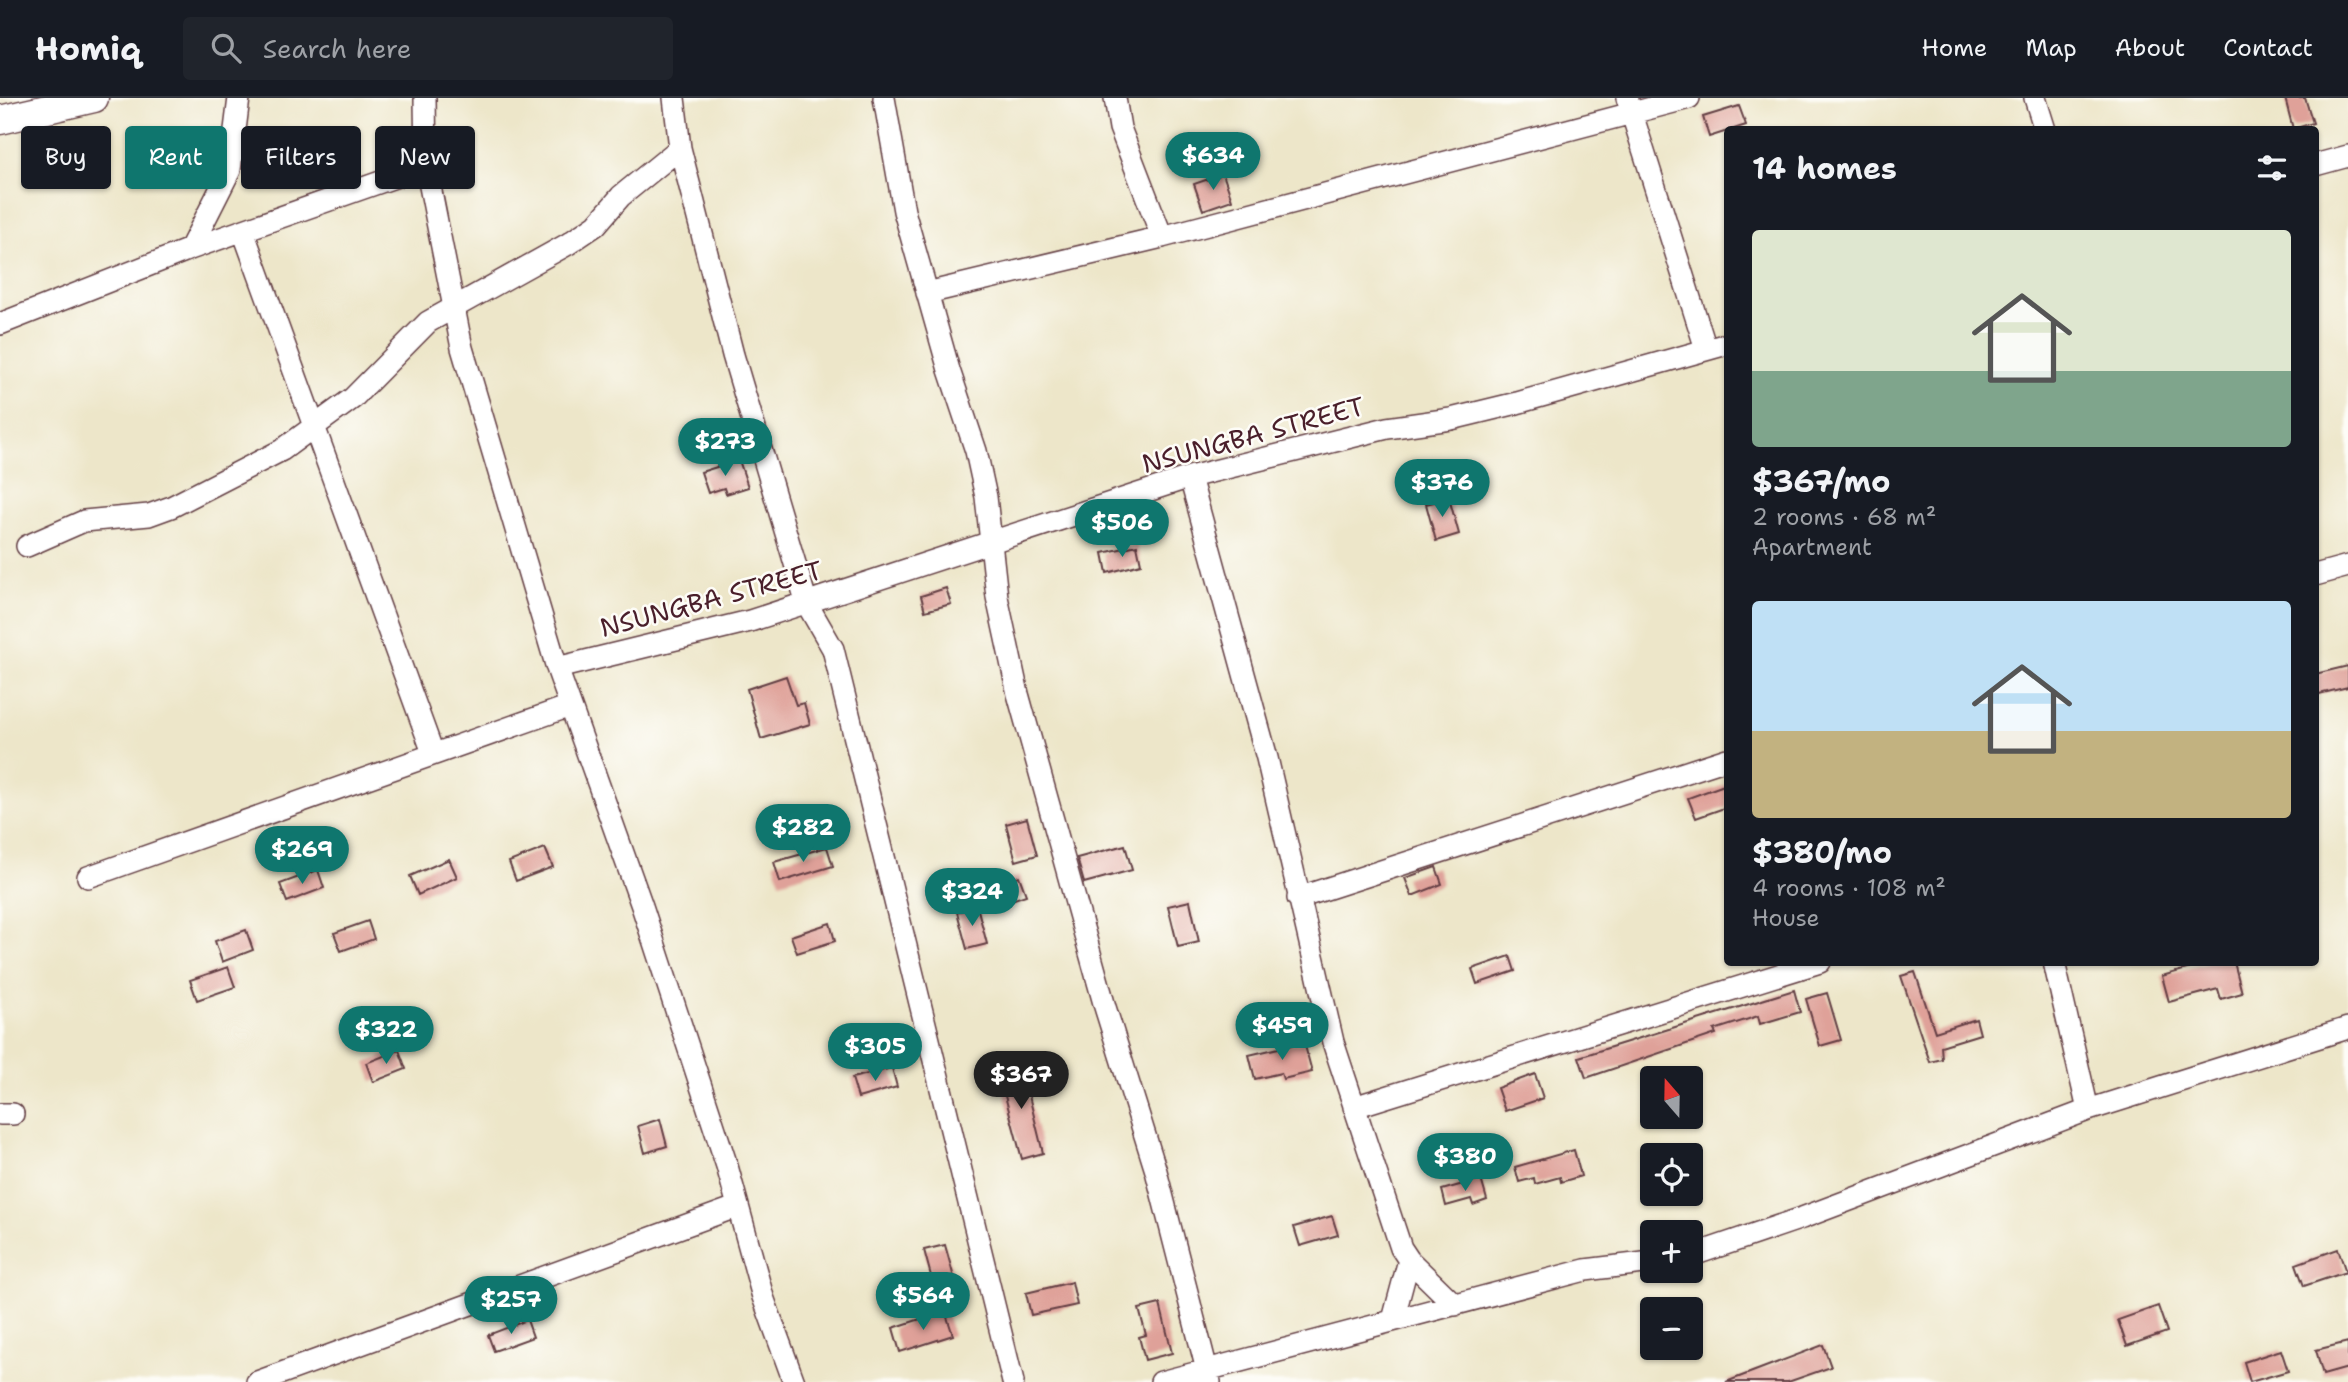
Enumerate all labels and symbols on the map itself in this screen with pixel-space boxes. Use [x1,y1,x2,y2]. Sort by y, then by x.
pin: $634 [1172,132,1254,192]
street label: NSUNGBA STREET [1138,388,1368,481]
pin: $273 [684,418,766,478]
pin: $376 [1401,460,1483,519]
pin: $506 [1081,500,1163,559]
street label: NSUNGBA STREET [596,552,826,645]
pin: $282 [762,804,844,864]
pin: $269 [261,826,343,886]
pin: $324 [931,868,1013,928]
pin: $459 [1241,1002,1323,1062]
pin: $322 [345,1006,427,1066]
pin: $305 [834,1024,916,1083]
pin: $367 [980,1052,1062,1111]
north arrow [1640,1066,1703,1129]
pin: $380 [1424,1134,1506,1193]
pin: $564 [882,1272,964,1332]
pin: $257 [470,1276,552,1336]

